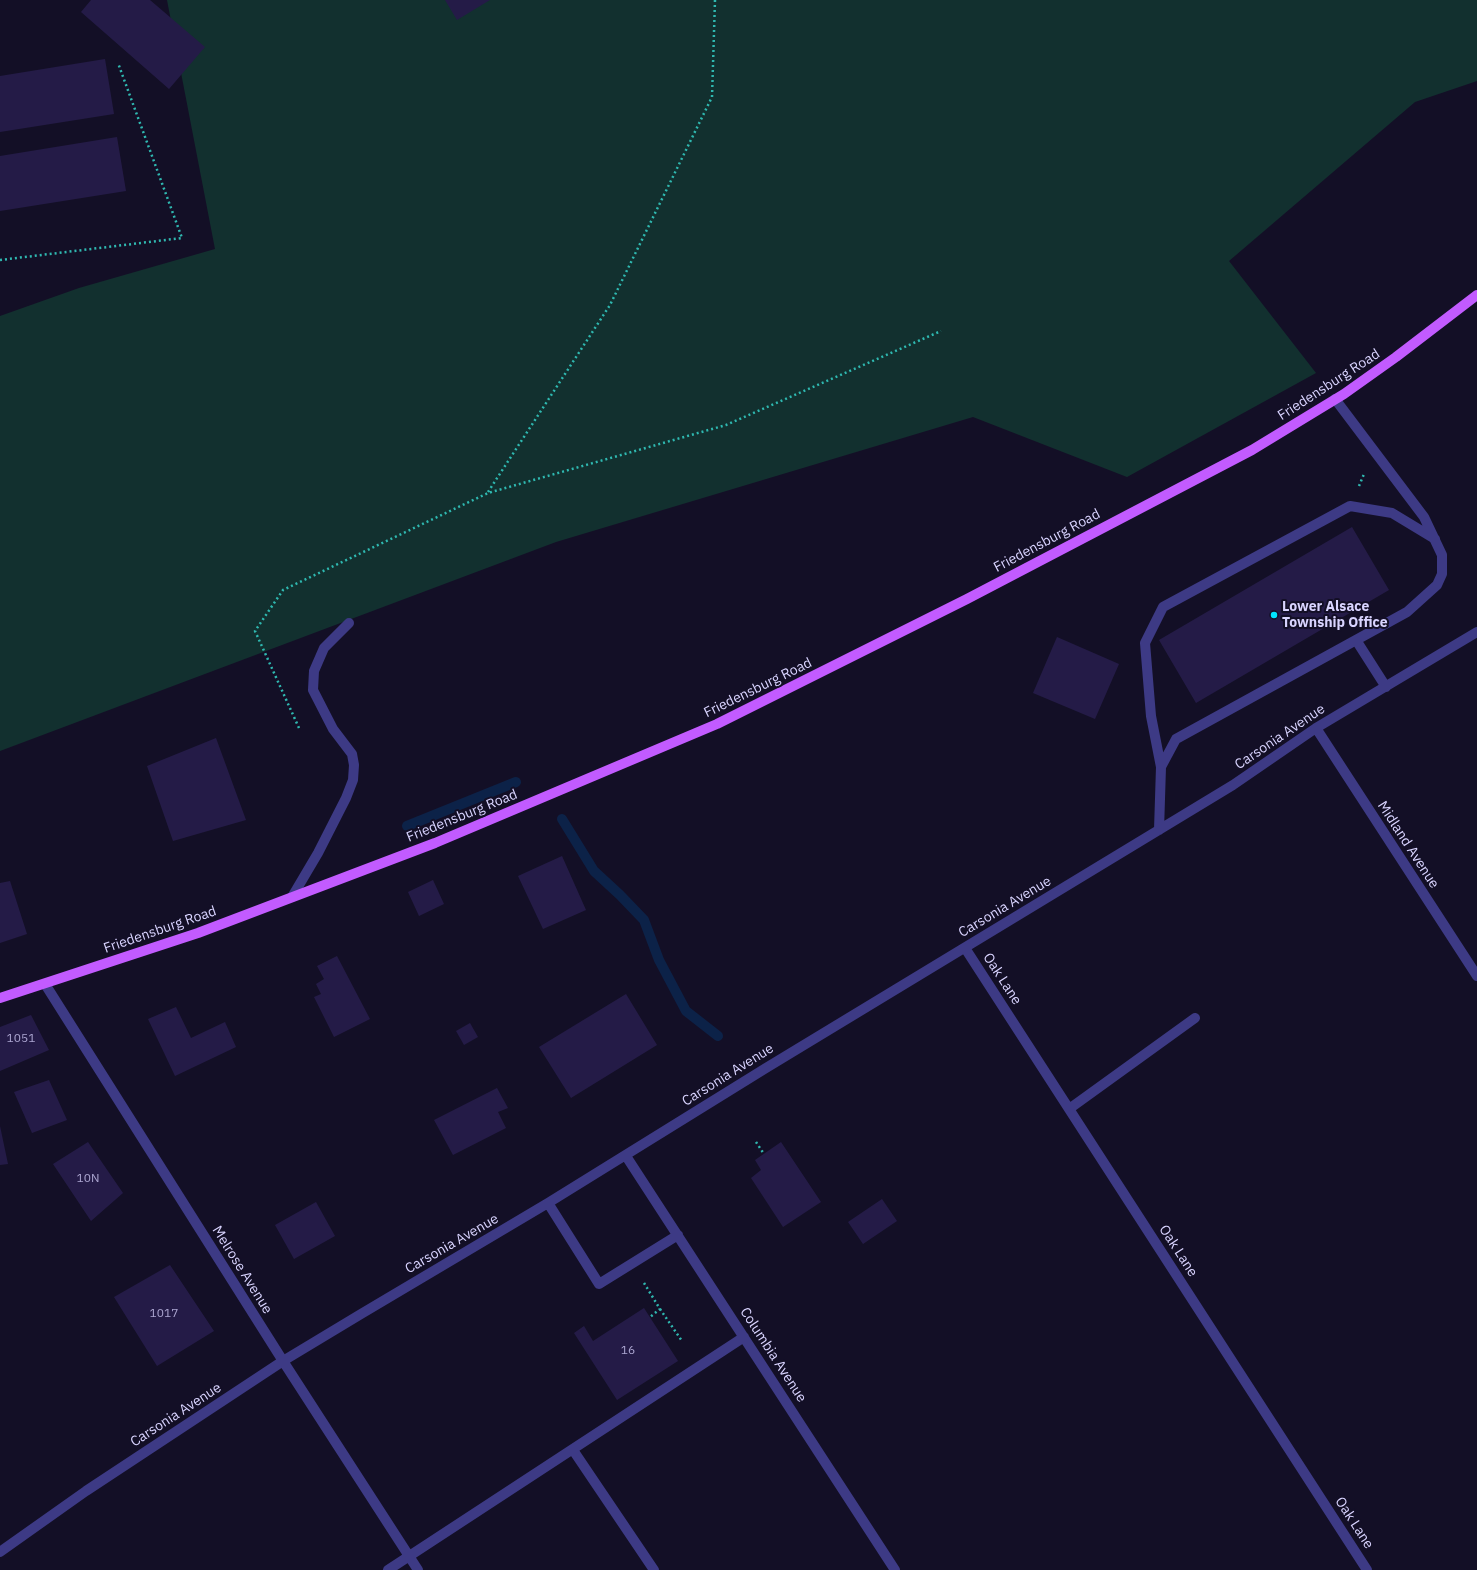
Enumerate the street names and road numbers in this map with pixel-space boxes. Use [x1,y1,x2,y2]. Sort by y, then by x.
street label: Friedensburg Road [1275,346,1383,424]
street label: Friedensburg Road [991,506,1103,576]
street label: Friedensburg Road [701,655,815,721]
street label: Carsonia Avenue [1232,701,1328,773]
street label: Friedensburg Road [404,786,520,846]
street label: Midland Avenue [1374,798,1442,892]
street label: Carsonia Avenue [956,873,1054,941]
street label: Friedensburg Road [101,903,219,957]
street label: Oak Lane [979,950,1025,1008]
street label: Carsonia Avenue [679,1040,777,1110]
street label: Carsonia Avenue [402,1210,502,1278]
street label: Oak Lane [1155,1222,1201,1280]
street label: Melrose Avenue [208,1223,276,1317]
street label: Columbia Avenue [736,1304,810,1406]
street label: Carsonia Avenue [127,1379,225,1451]
street label: Oak Lane [1331,1494,1377,1552]

